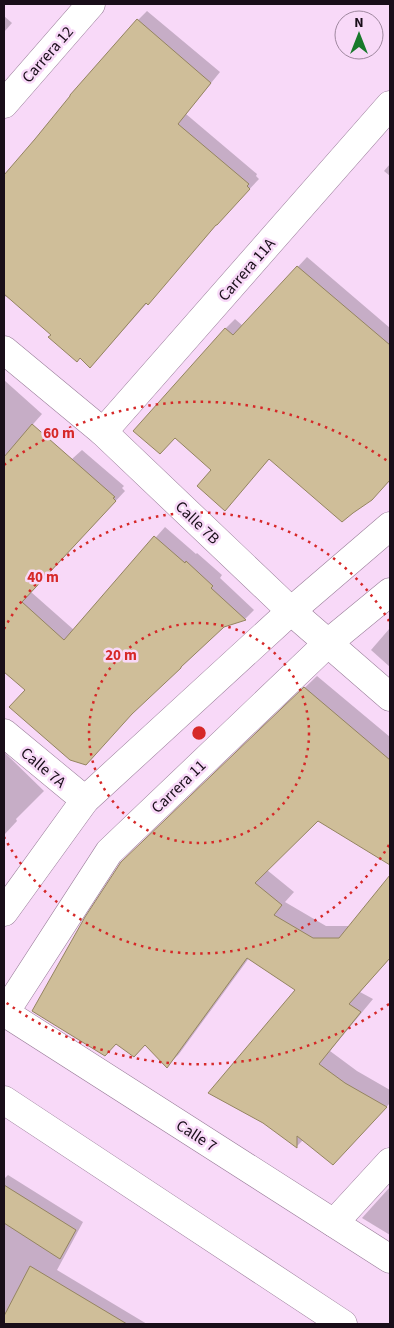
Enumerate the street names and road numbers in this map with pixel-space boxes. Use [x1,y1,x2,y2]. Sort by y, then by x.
street label: Carrera 12 [17,22,79,88]
street label: Carrera 11A [213,233,281,306]
street label: Calle 7B [170,496,224,549]
street label: Calle 7A [16,742,71,793]
street label: Carrera 11 [146,755,211,818]
street label: Calle 7 [172,1115,221,1157]

